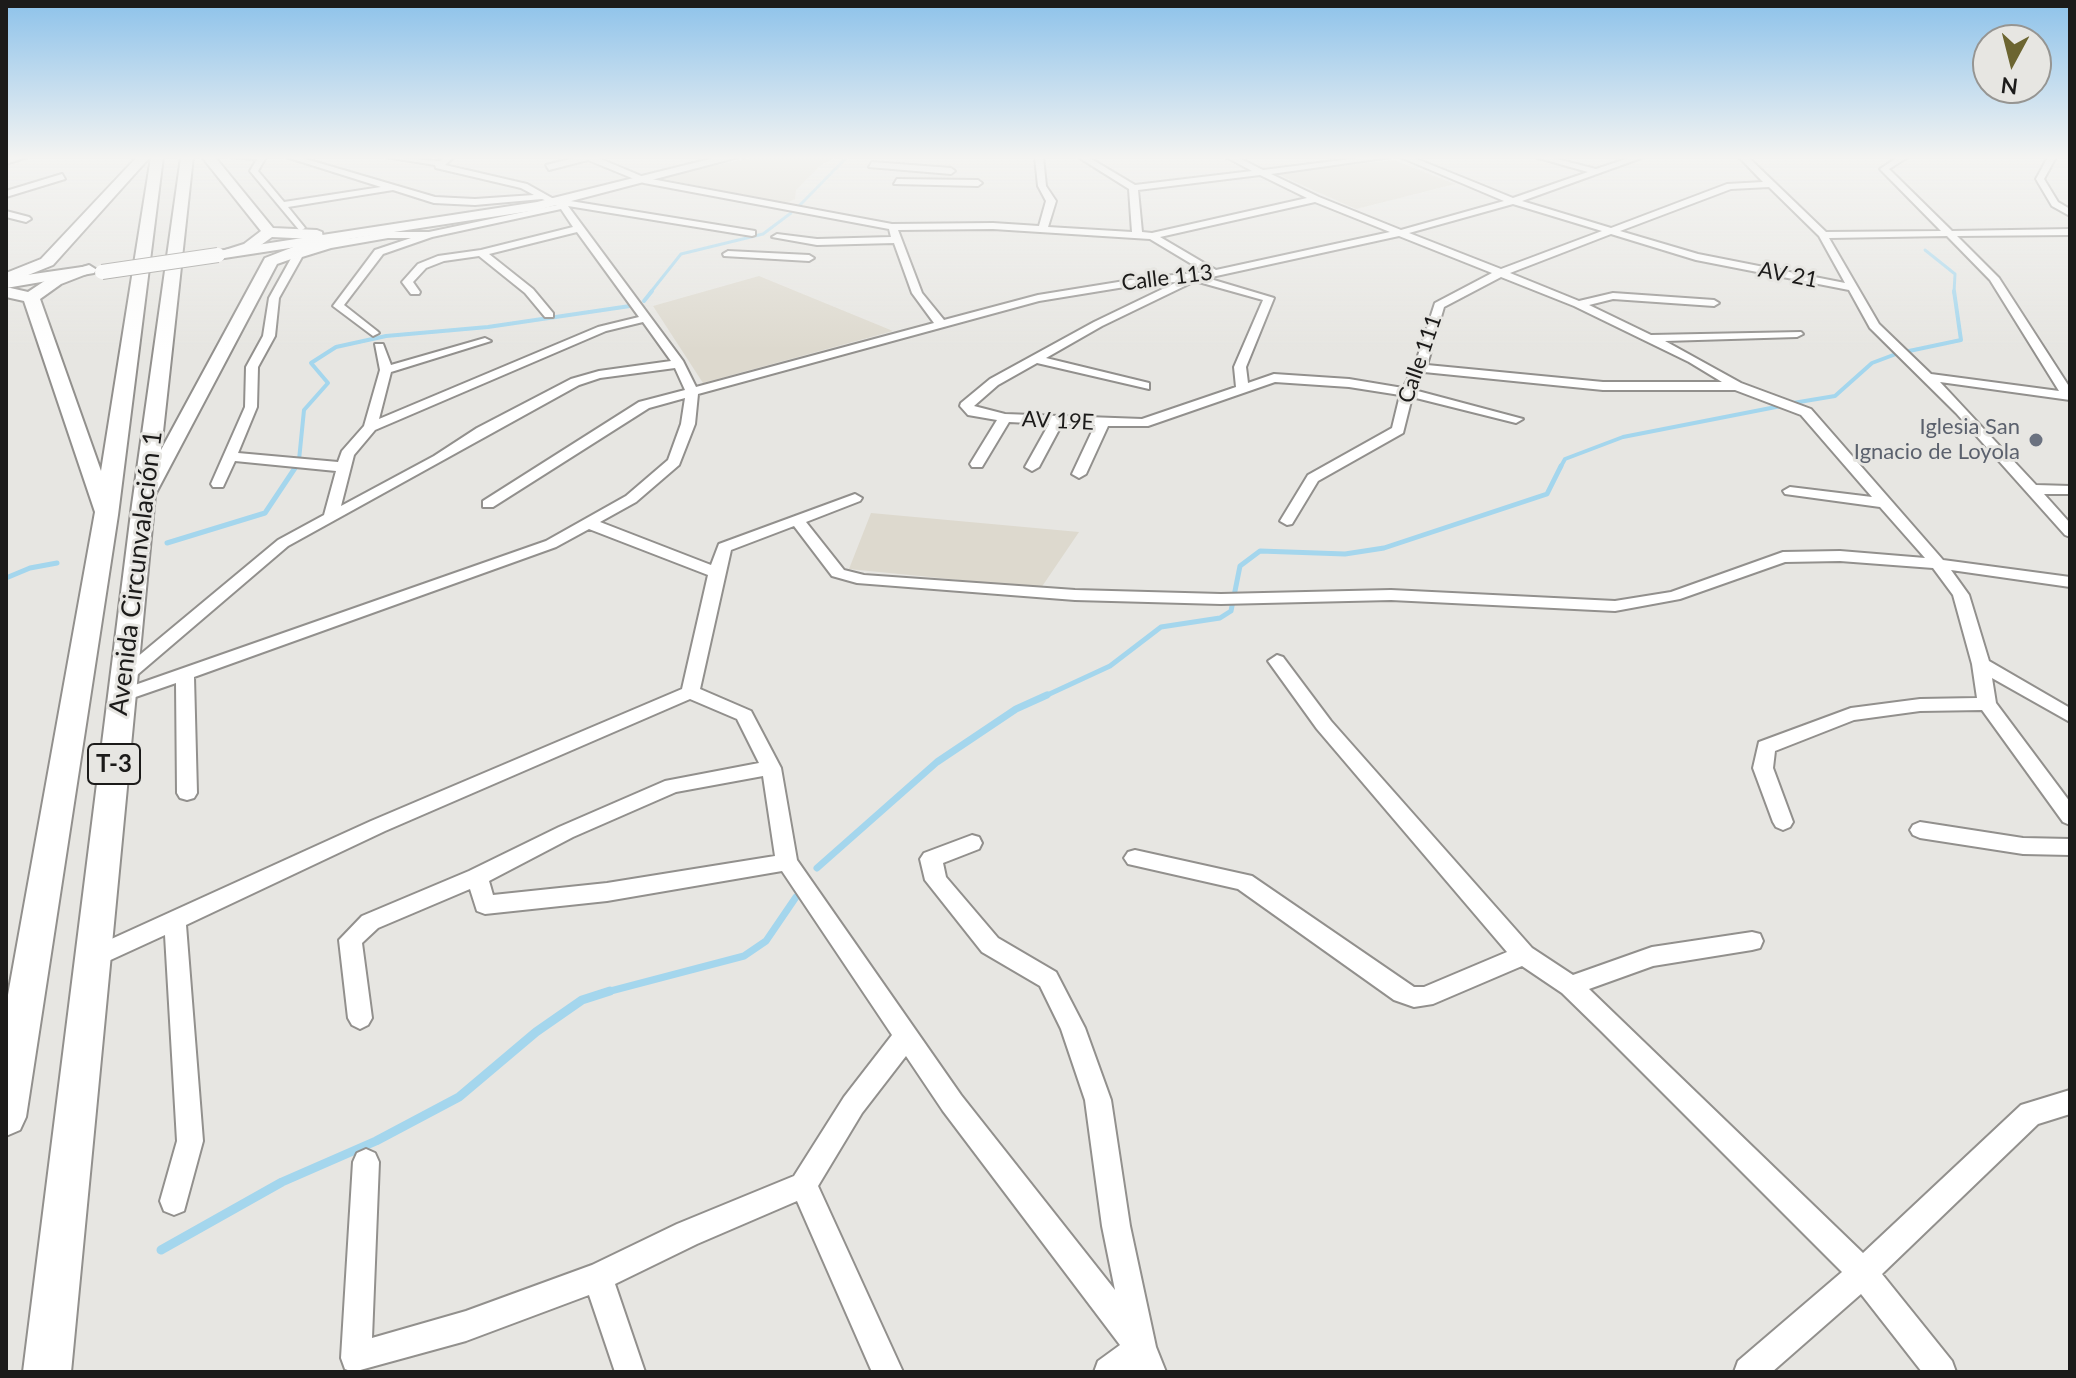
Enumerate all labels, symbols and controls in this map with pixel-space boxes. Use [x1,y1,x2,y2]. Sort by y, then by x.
north arrow [1972,24,2052,104]
text: N [1999,72,2019,101]
street label: AV 21 [1756,256,1820,294]
street label: Calle 113 [1120,259,1214,297]
street label: Calle 111 [1393,311,1447,407]
street label: AV 19E [1021,406,1095,436]
place label: Iglesia San Ignacio de Loyola [1854,414,2020,466]
street label: Avenida Circunvalación 1 [103,429,169,717]
marker: Iglesia San Ignacio de Loyola [2027,431,2045,449]
road number: T-3 [88,744,140,784]

